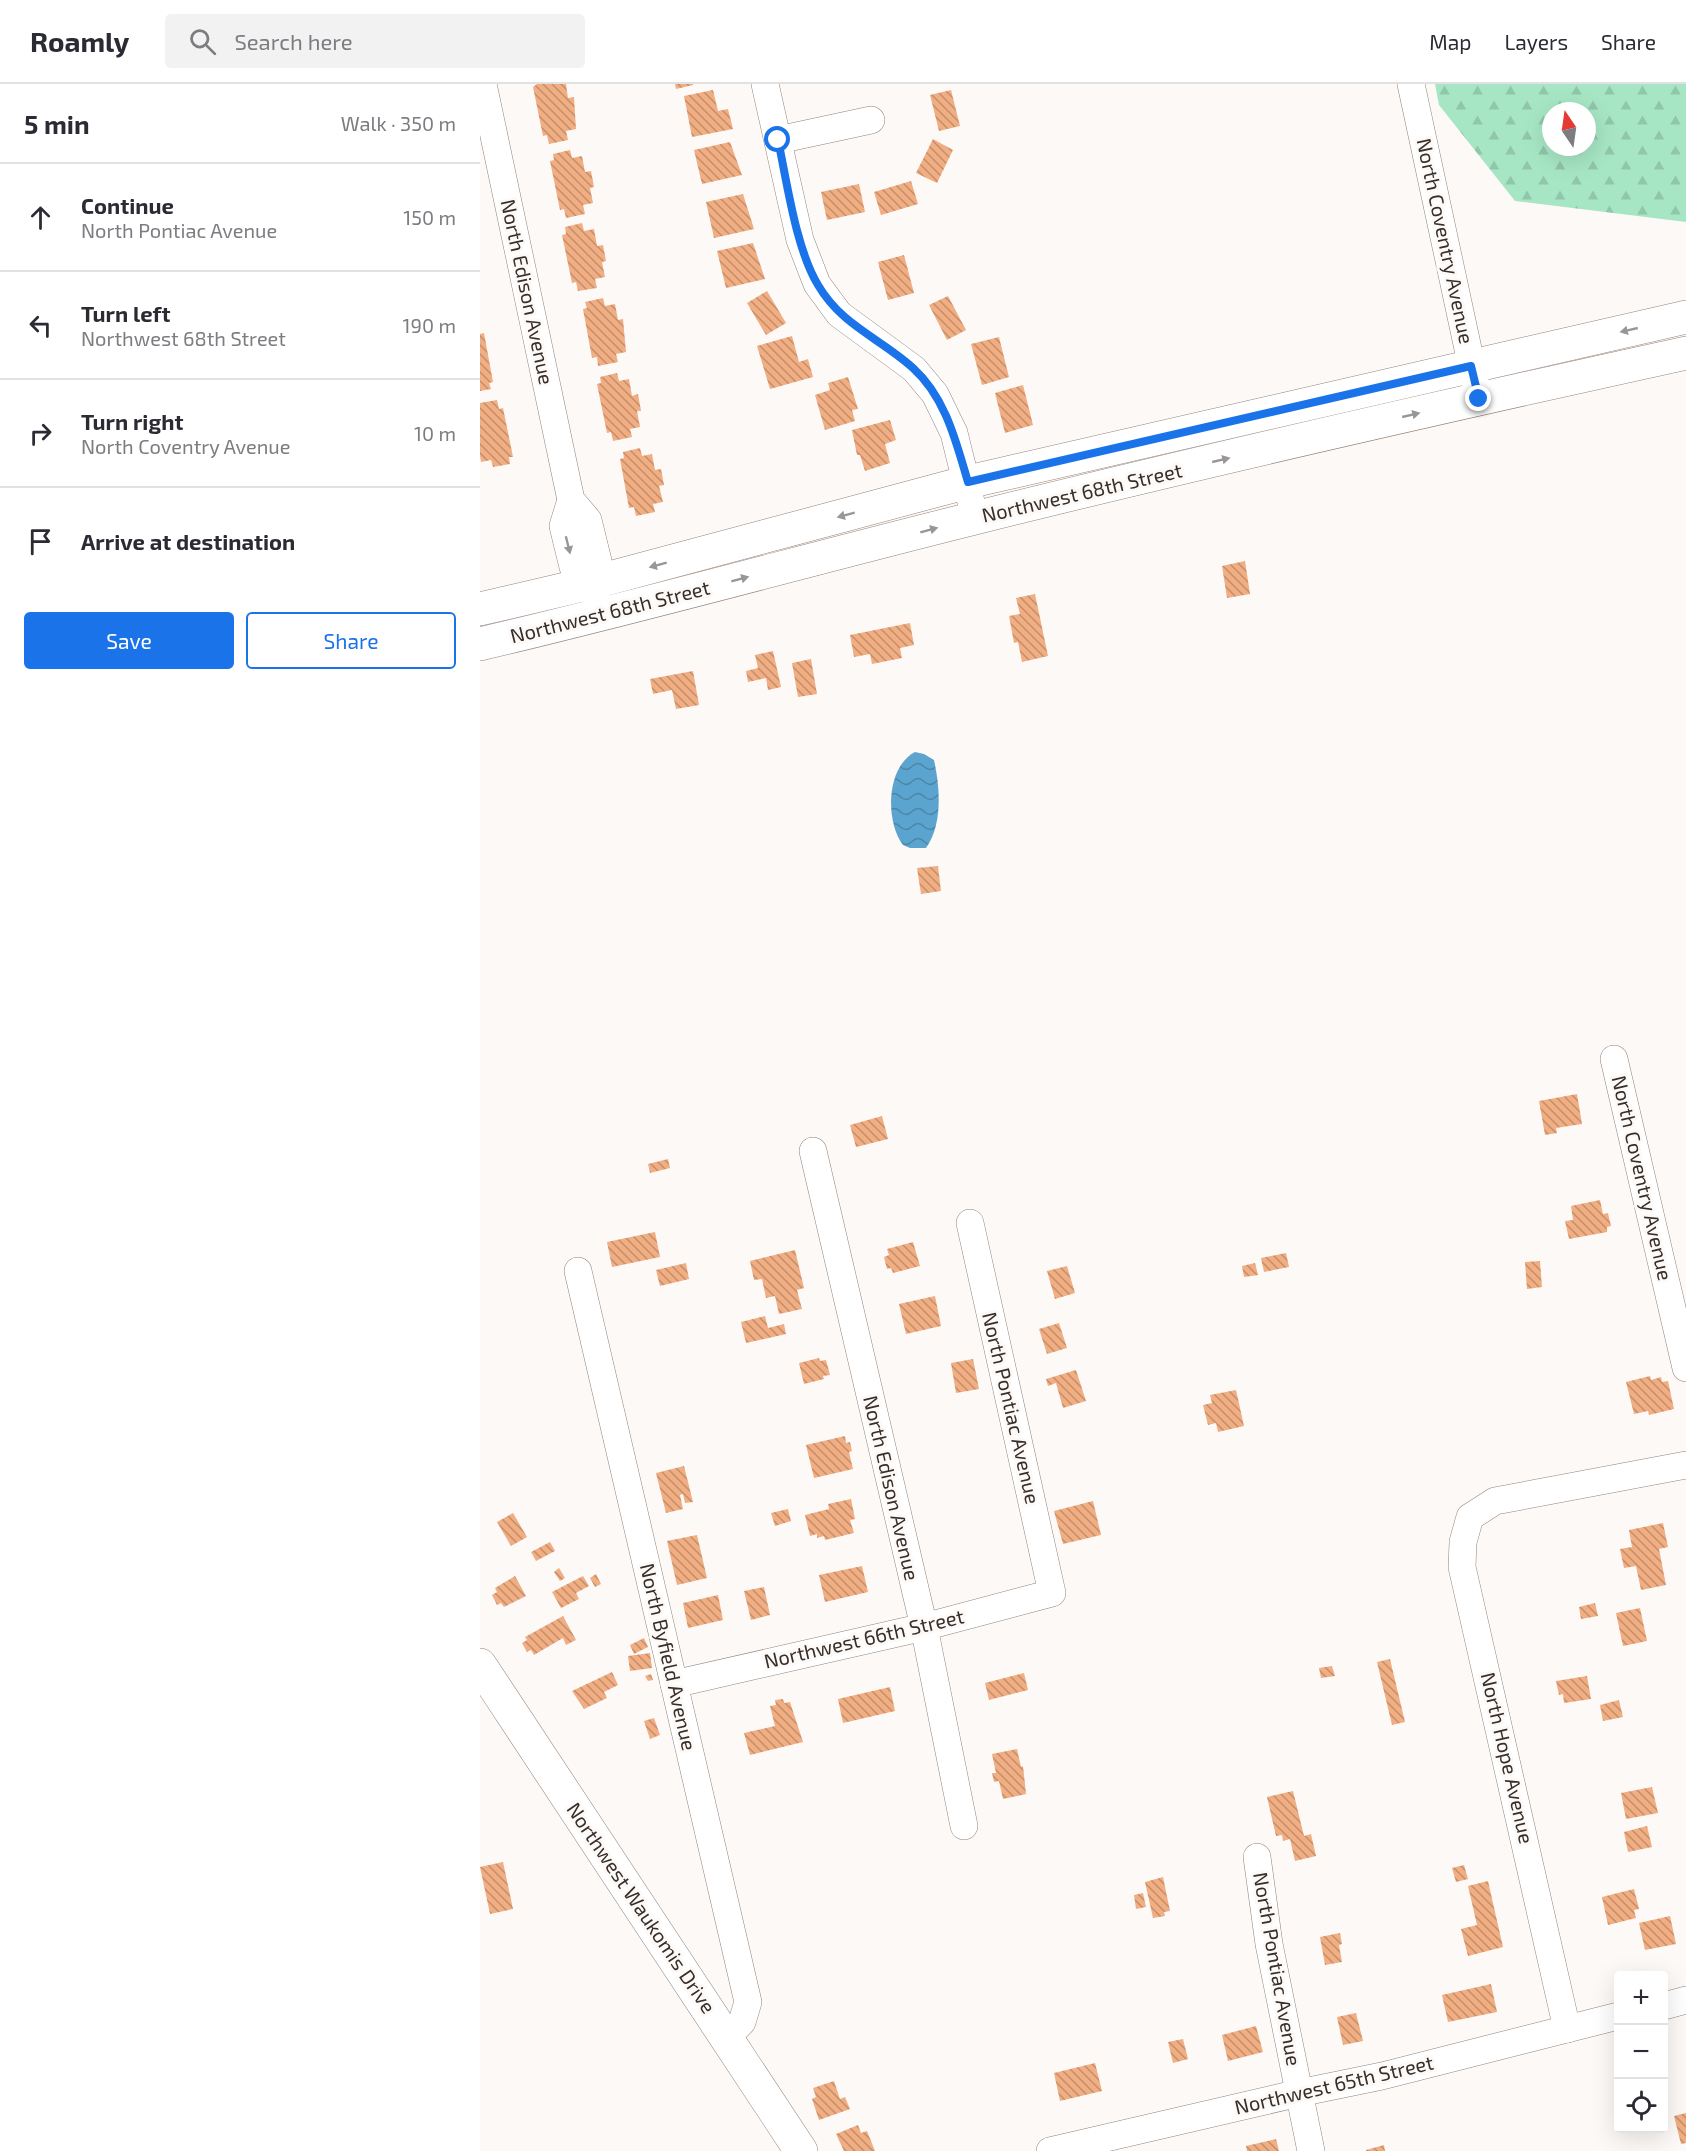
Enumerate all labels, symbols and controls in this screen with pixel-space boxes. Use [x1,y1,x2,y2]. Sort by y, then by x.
search box [165,14,585,68]
text: Roamly [30,24,129,58]
icon: search [186,25,219,58]
text: Search here [234,28,353,54]
text: Map [1429,29,1471,54]
text: Layers [1504,29,1568,54]
text: Share [1601,29,1656,54]
north arrow [1542,102,1596,156]
text: 5 min [24,108,90,139]
text: Walk · 350 m [341,111,456,135]
route start [764,126,790,152]
street label: North Coventry Avenue [1412,136,1479,346]
text: Continue [81,192,174,218]
street label: North Edison Avenue [497,197,559,387]
icon: ahead [24,201,57,234]
text: 150 m [403,205,456,229]
text: North Pontiac Avenue [81,218,277,242]
text: Turn left [81,300,170,326]
icon: left [24,309,57,342]
text: 190 m [403,313,456,337]
text: Northwest 68th Street [81,326,286,350]
one-way arrow [1620,326,1638,336]
route end [1465,385,1491,411]
text: Turn right [81,408,183,434]
one-way arrow [1401,409,1420,419]
icon: right [24,417,57,450]
text: 10 m [414,421,456,445]
text: North Coventry Avenue [81,434,290,458]
one-way arrow [1212,454,1230,464]
street label: Northwest 68th Street [979,457,1185,527]
one-way arrow [837,510,856,520]
icon: arrive [24,525,57,558]
one-way arrow [920,525,938,534]
text: Arrive at destination [81,528,295,554]
one-way arrow [563,535,573,554]
one-way arrow [649,560,667,570]
one-way arrow [731,574,750,584]
street label: Northwest 68th Street [507,575,712,647]
button: Save [24,612,234,669]
button: Share [246,612,456,669]
street label: North Coventry Avenue [1608,1073,1678,1283]
street label: North Pontiac Avenue [978,1309,1046,1506]
street label: North Edison Avenue [859,1393,925,1583]
street label: North Byfield Avenue [636,1561,702,1753]
street label: Northwest 66th Street [762,1603,966,1673]
street label: North Hope Avenue [1477,1670,1539,1846]
street label: Northwest Waukomis Drive [562,1798,721,2017]
street label: North Pontiac Avenue [1249,1870,1307,2068]
map controls [1614,1971,1668,2133]
button: + [1614,1971,1668,2025]
button: − [1614,2025,1668,2079]
street label: Northwest 65th Street [1232,2049,1436,2119]
button: locate [1614,2079,1668,2133]

